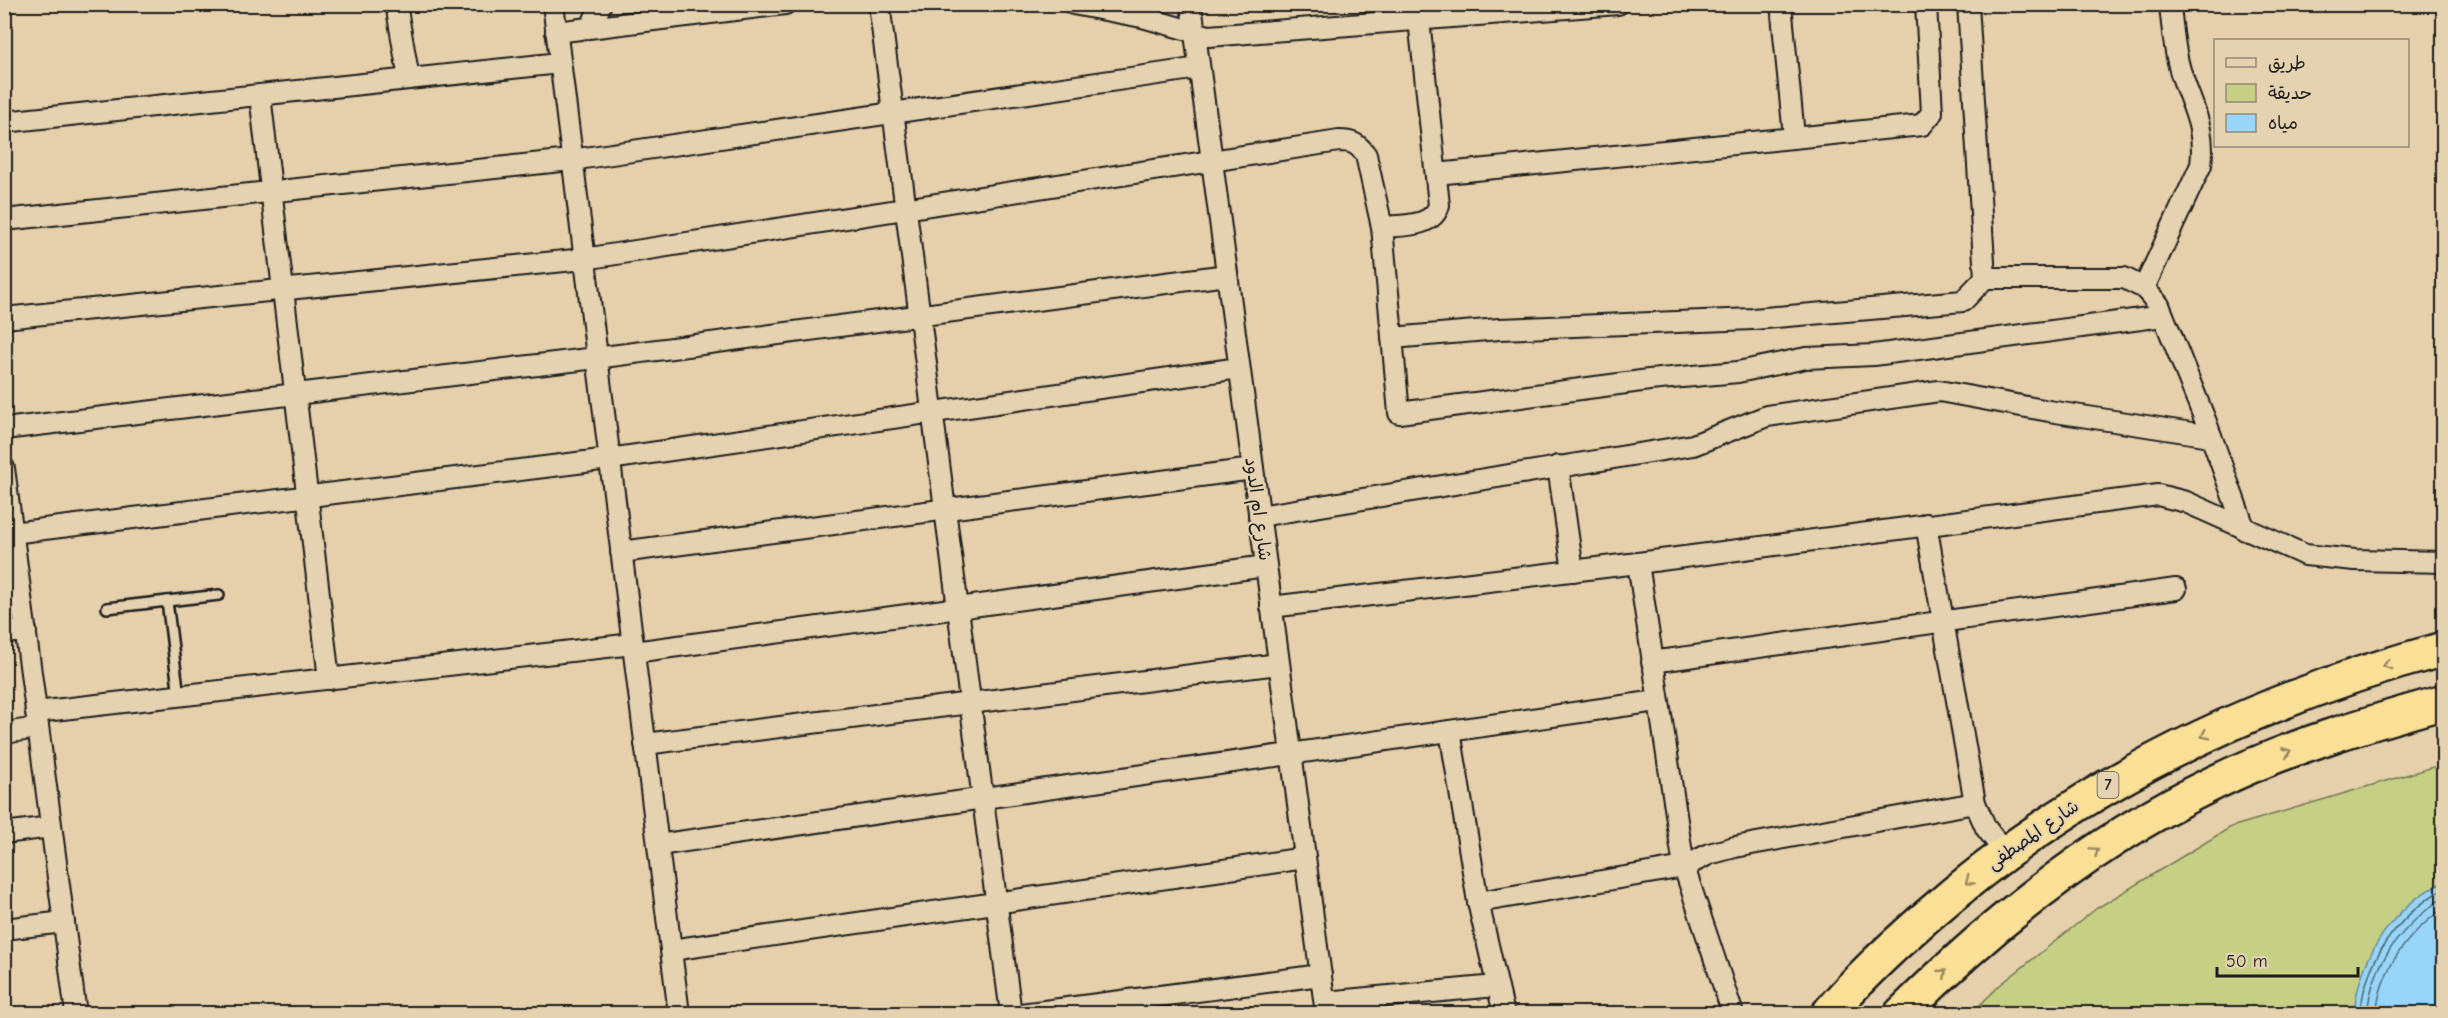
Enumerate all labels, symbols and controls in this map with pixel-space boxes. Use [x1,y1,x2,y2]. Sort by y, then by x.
legend [2214,39,2409,147]
text: طريق [2268,53,2306,74]
text: حديقة [2268,83,2312,104]
text: مياه [2268,113,2298,134]
street label: شارع ام الدود [1237,456,1276,562]
one-way arrow [2382,658,2393,670]
one-way arrow [2201,727,2212,739]
one-way arrow [2281,747,2292,759]
road number: 7 [2098,772,2118,798]
street label: شارع المصطفى [1983,796,2084,875]
one-way arrow [2088,847,2099,858]
one-way arrow [1964,873,1975,884]
scale bar [2217,940,2358,978]
text: 50 m [2226,951,2268,972]
one-way arrow [1936,969,1947,980]

